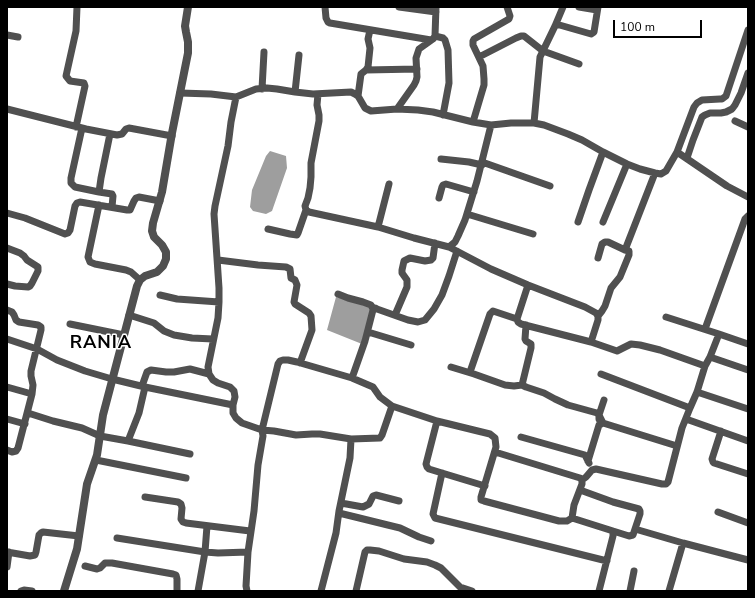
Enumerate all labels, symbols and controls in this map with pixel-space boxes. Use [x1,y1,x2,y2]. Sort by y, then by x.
scale bar [615,12,704,38]
text: 100 m [620,19,655,35]
district label: RANIA [70,333,132,355]

